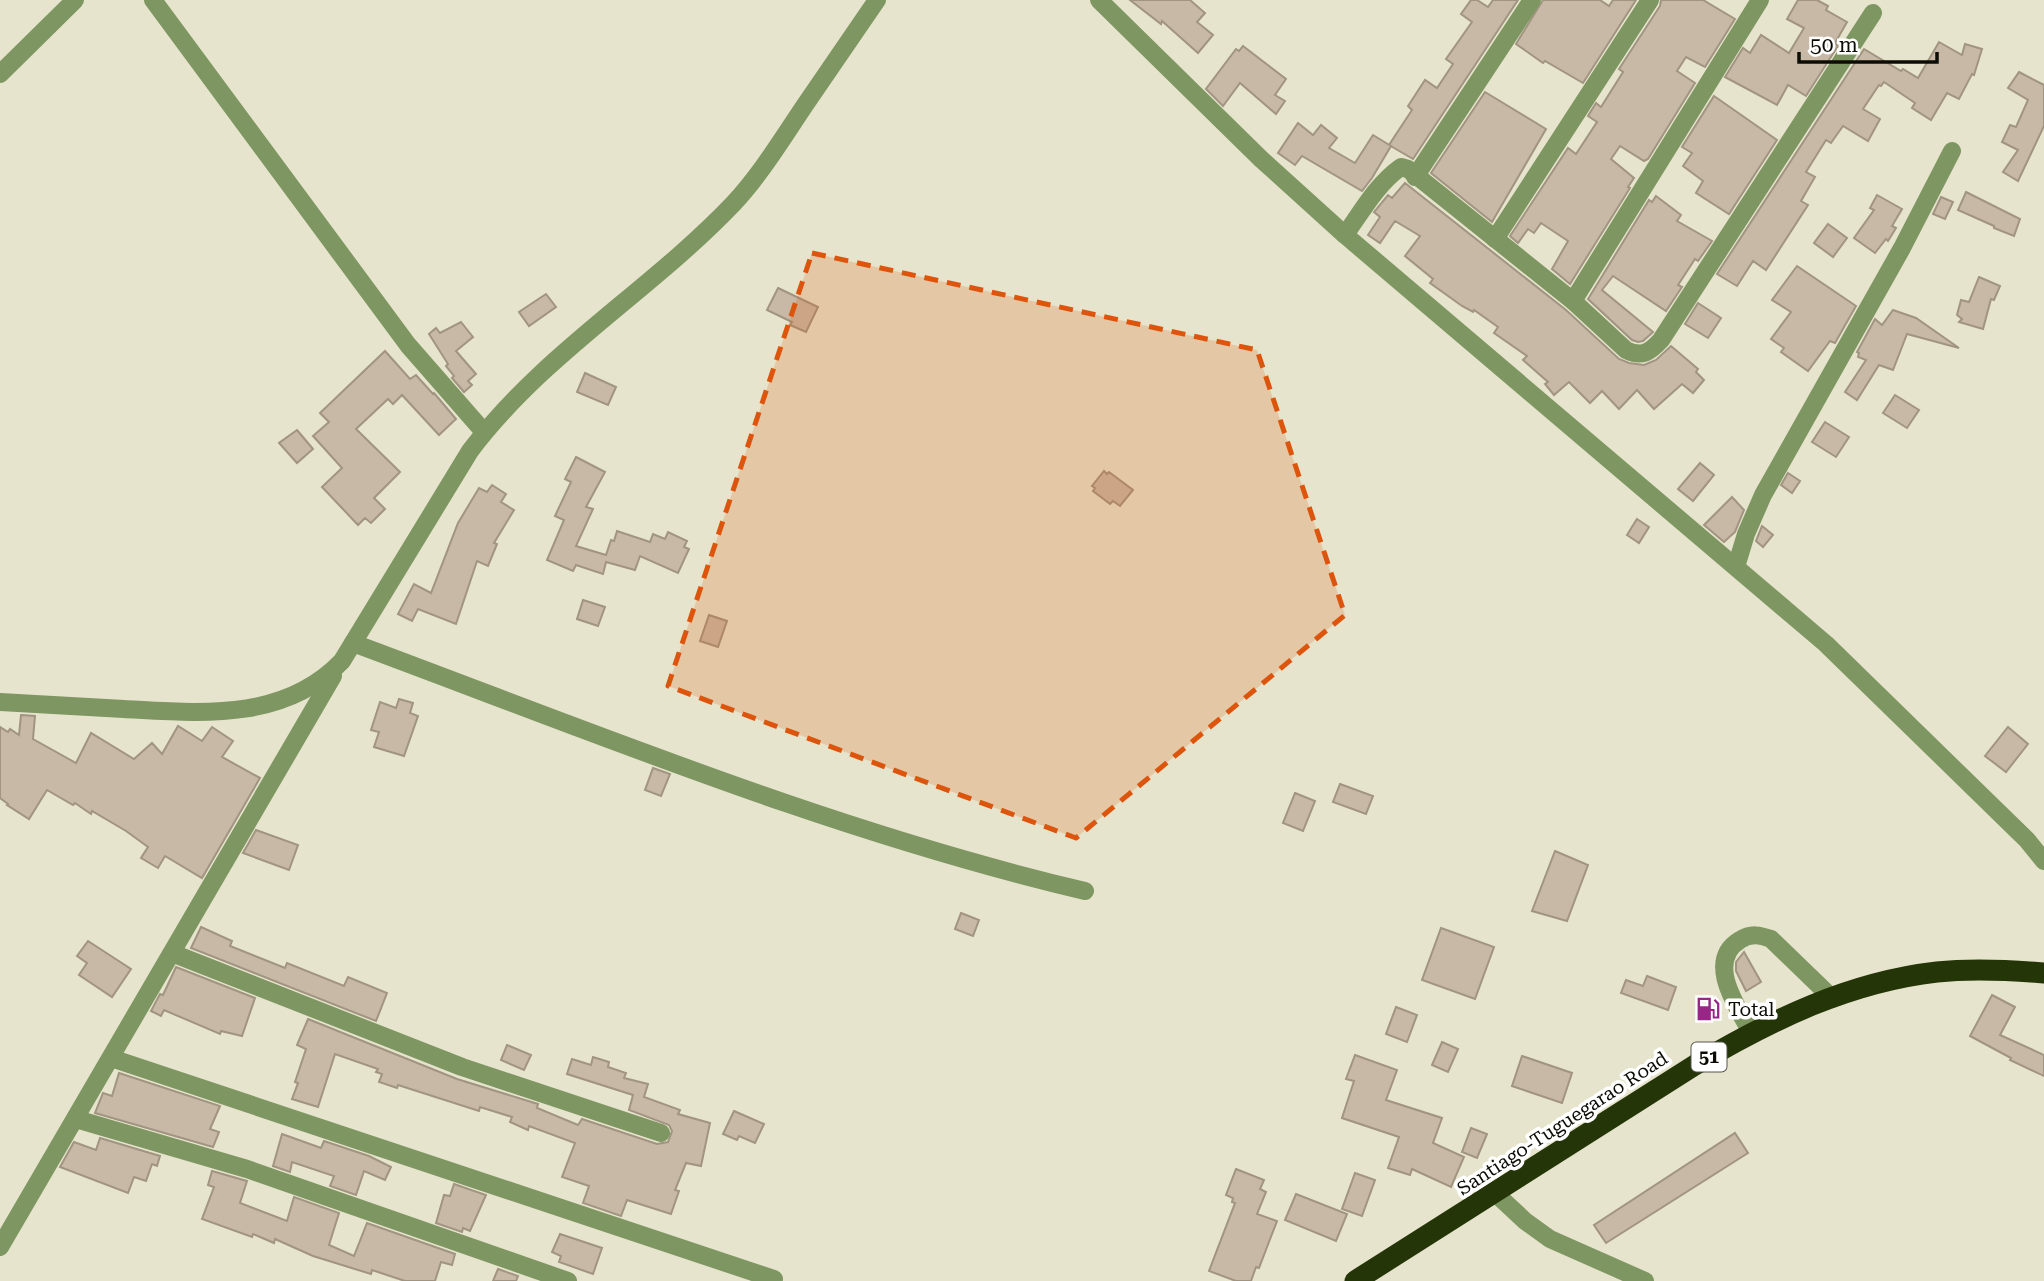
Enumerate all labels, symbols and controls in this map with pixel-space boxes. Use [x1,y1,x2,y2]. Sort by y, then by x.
scale bar [1799,21,1937,65]
text: 50 m [1810,33,1858,57]
fuel station icon: Total [1694,995,1722,1023]
place label: Total [1728,998,1774,1021]
road number: 51 [1692,1042,1726,1072]
street label: Santiago-Tuguegarao Road [1453,1047,1672,1200]

